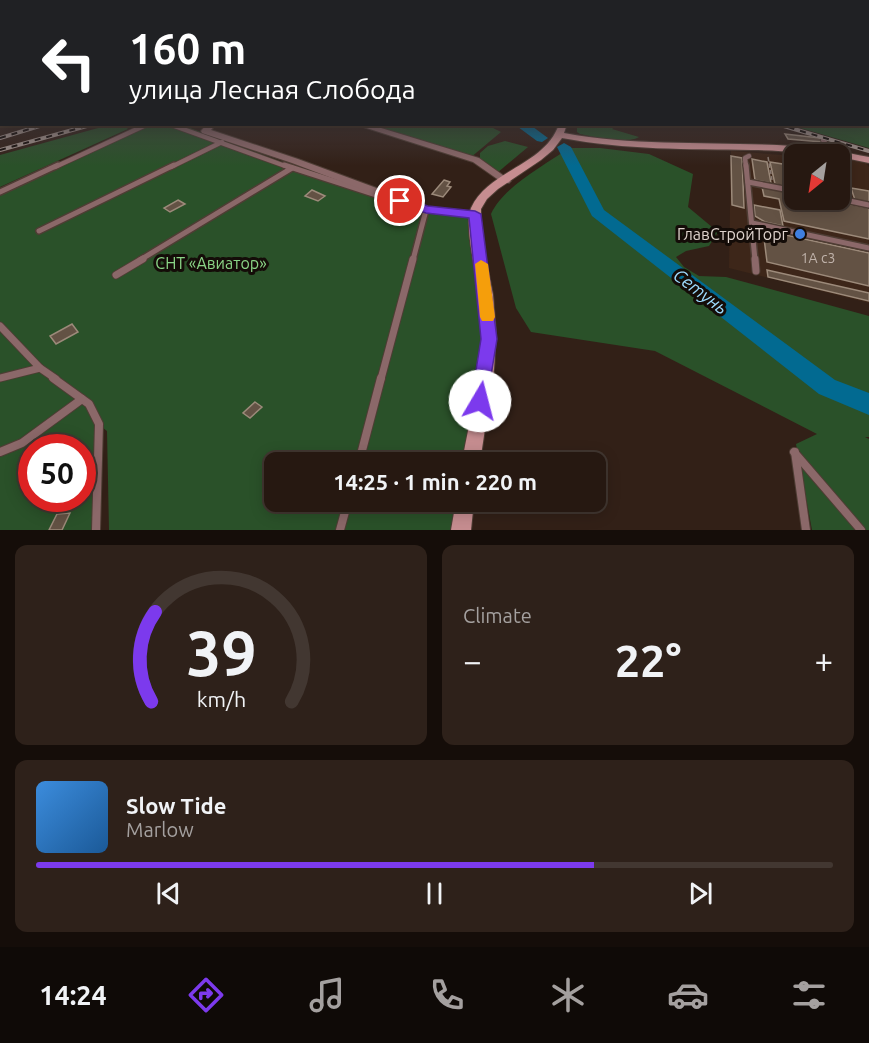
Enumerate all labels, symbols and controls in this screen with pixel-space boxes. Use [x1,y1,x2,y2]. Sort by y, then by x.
icon: left [30,24,108,102]
text: 160 m [129,25,246,72]
text: улица Лесная Слобода [129,74,416,104]
north arrow [784,144,850,210]
map controls [784,144,850,210]
pin [374,175,425,226]
icon: arrive [383,184,416,217]
place label: ГлавСтройТорг [677,225,789,243]
marker: ГлавСтройТорг [793,227,807,241]
house number: 1А с3 [801,250,835,266]
park label: СНТ «Авиатор» [155,254,267,272]
water label: Сетунь [670,264,732,318]
position arrow [448,369,512,433]
speed limit sign: 50 [18,434,96,512]
text: 14:25 · 1 min · 220 m [333,469,537,494]
text: Climate [463,604,532,627]
text: 39 [186,618,256,688]
text: 22° [615,635,681,686]
text: − [463,642,482,679]
text: + [814,642,833,679]
text: km/h [196,687,246,711]
text: Slow Tide [126,793,226,818]
text: Marlow [126,818,194,841]
icon: previous [152,877,185,910]
icon: pause [418,877,451,910]
icon: next [684,877,717,910]
icon: directions [185,974,227,1016]
icon: music [306,974,348,1016]
icon: phone [426,974,468,1016]
icon: climate [547,974,589,1016]
icon: car [667,974,709,1016]
icon: filters [788,974,830,1016]
text: 14:24 [39,980,107,1010]

